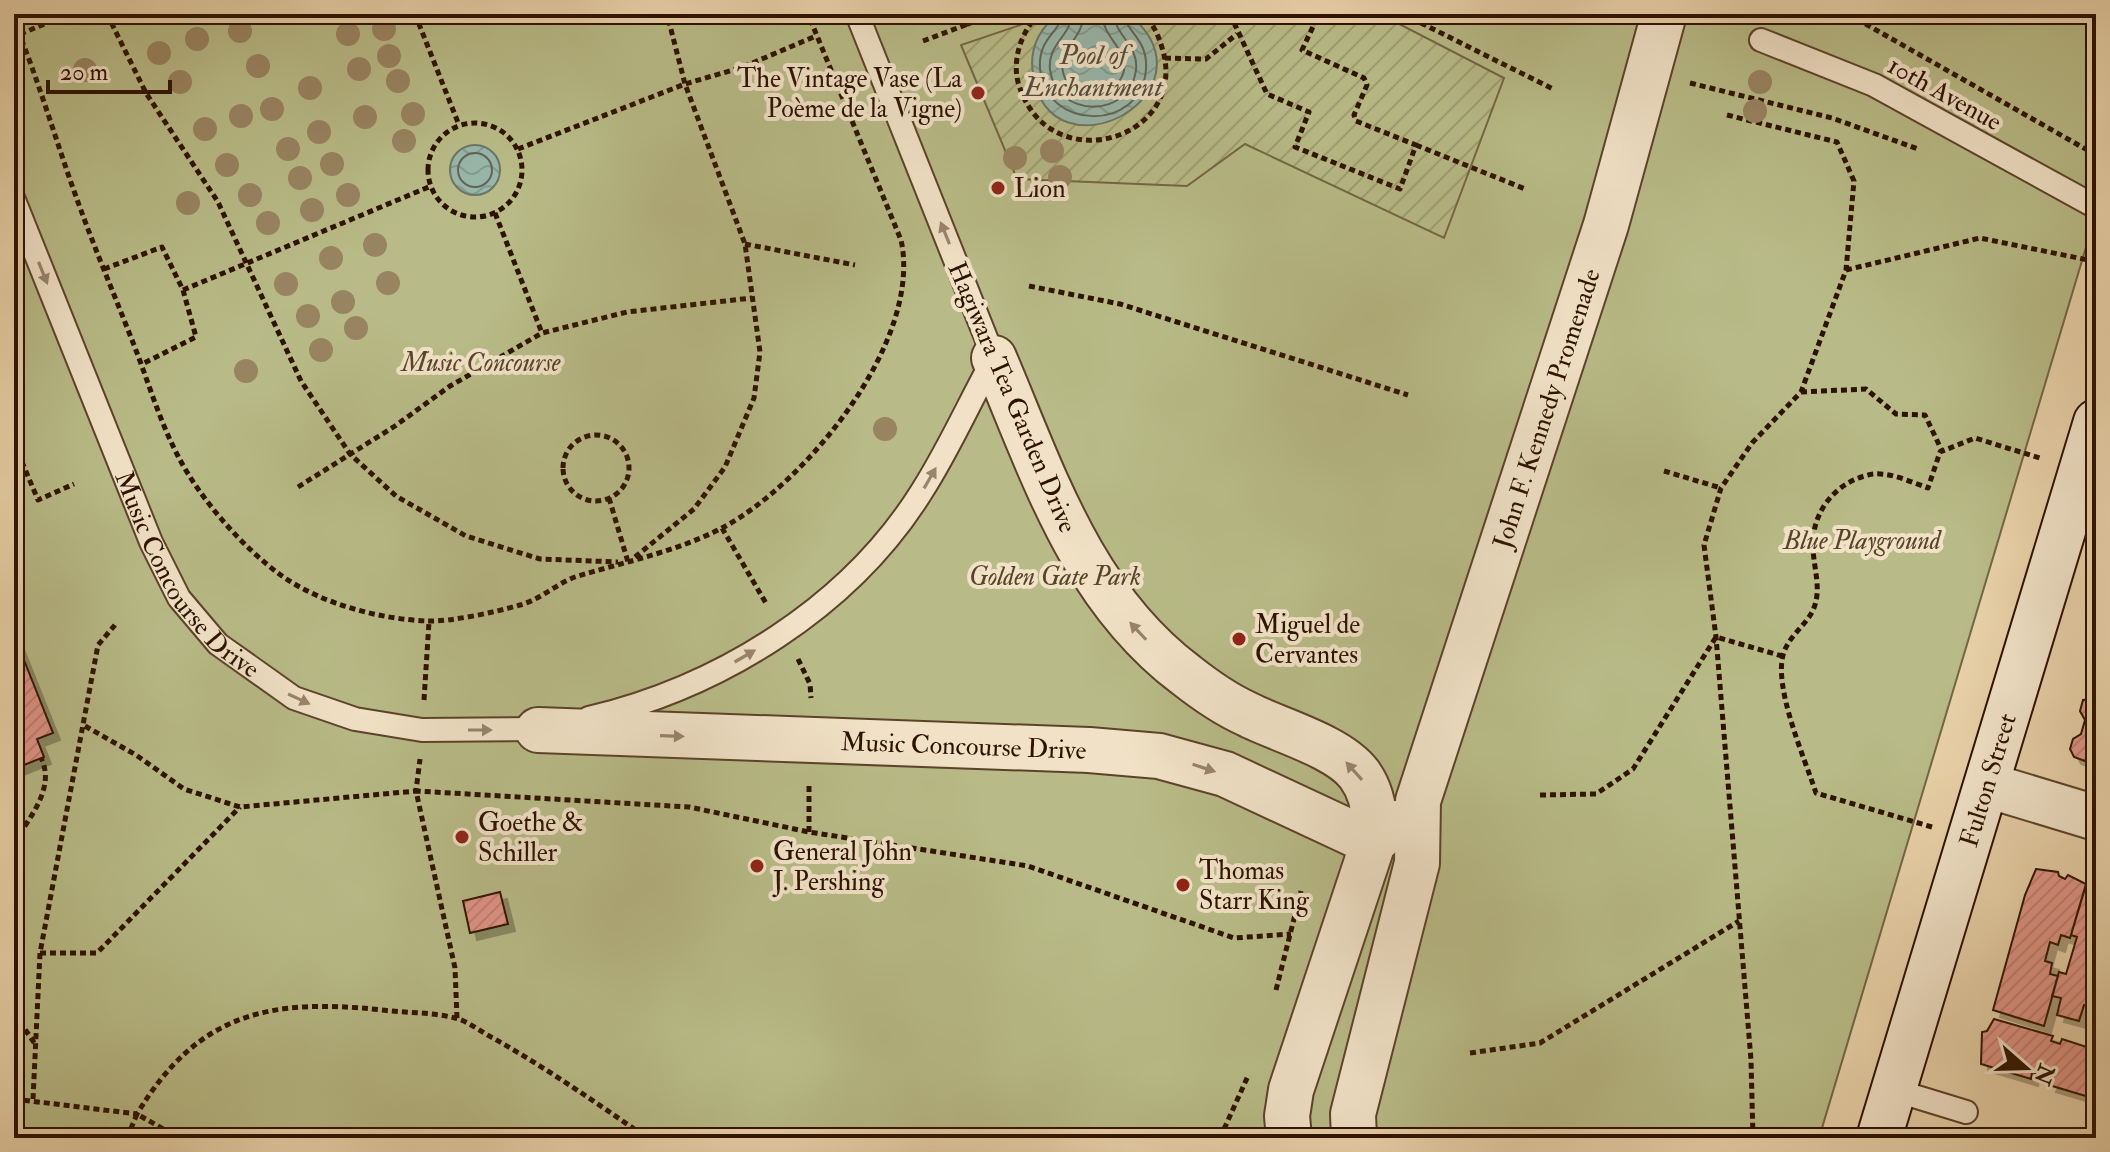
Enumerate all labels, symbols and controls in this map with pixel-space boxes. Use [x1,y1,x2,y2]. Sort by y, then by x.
water label: Pool of Enchantment [1021,38,1165,105]
scale bar [48,44,170,94]
street label: 10th Avenue [1882,50,2007,138]
text: 20 m [60,57,109,88]
place label: The Vintage Vase (La Poème de la Vigne) [737,63,962,125]
marker: The Vintage Vase (La Poème de la Vigne) [969,84,987,102]
place label: Lion [1014,173,1066,205]
marker: Lion [989,179,1007,197]
one-way arrow [938,221,951,245]
street label: Hagiwara Tea Garden Drive [940,257,1084,538]
one-way arrow [37,261,50,285]
street label: John F. Kennedy Promenade [1486,265,1608,554]
park label: Music Concourse [399,347,561,379]
street label: Music Concourse Drive [107,467,266,685]
one-way arrow [923,467,937,489]
park label: Blue Playground [1781,525,1943,557]
park label: Golden Gate Park [969,561,1141,593]
place label: Miguel de Cervantes [1255,609,1360,671]
one-way arrow [1129,622,1147,641]
marker: Miguel de Cervantes [1230,630,1248,648]
one-way arrow [734,649,756,663]
one-way arrow [287,692,311,706]
street label: Fulton Street [1953,710,2024,851]
one-way arrow [468,724,493,736]
street label: Music Concourse Drive [840,726,1087,767]
one-way arrow [660,729,685,742]
one-way arrow [1192,762,1216,774]
one-way arrow [1345,762,1363,781]
place label: Goethe & Schiller [478,807,583,869]
marker: Goethe & Schiller [453,828,471,846]
place label: General John J. Pershing [772,836,912,898]
place label: Thomas Starr King [1199,855,1310,917]
marker: General John J. Pershing [748,857,766,875]
marker: Thomas Starr King [1174,876,1192,894]
north arrow [1986,1028,2066,1108]
text: N [2027,1060,2061,1089]

